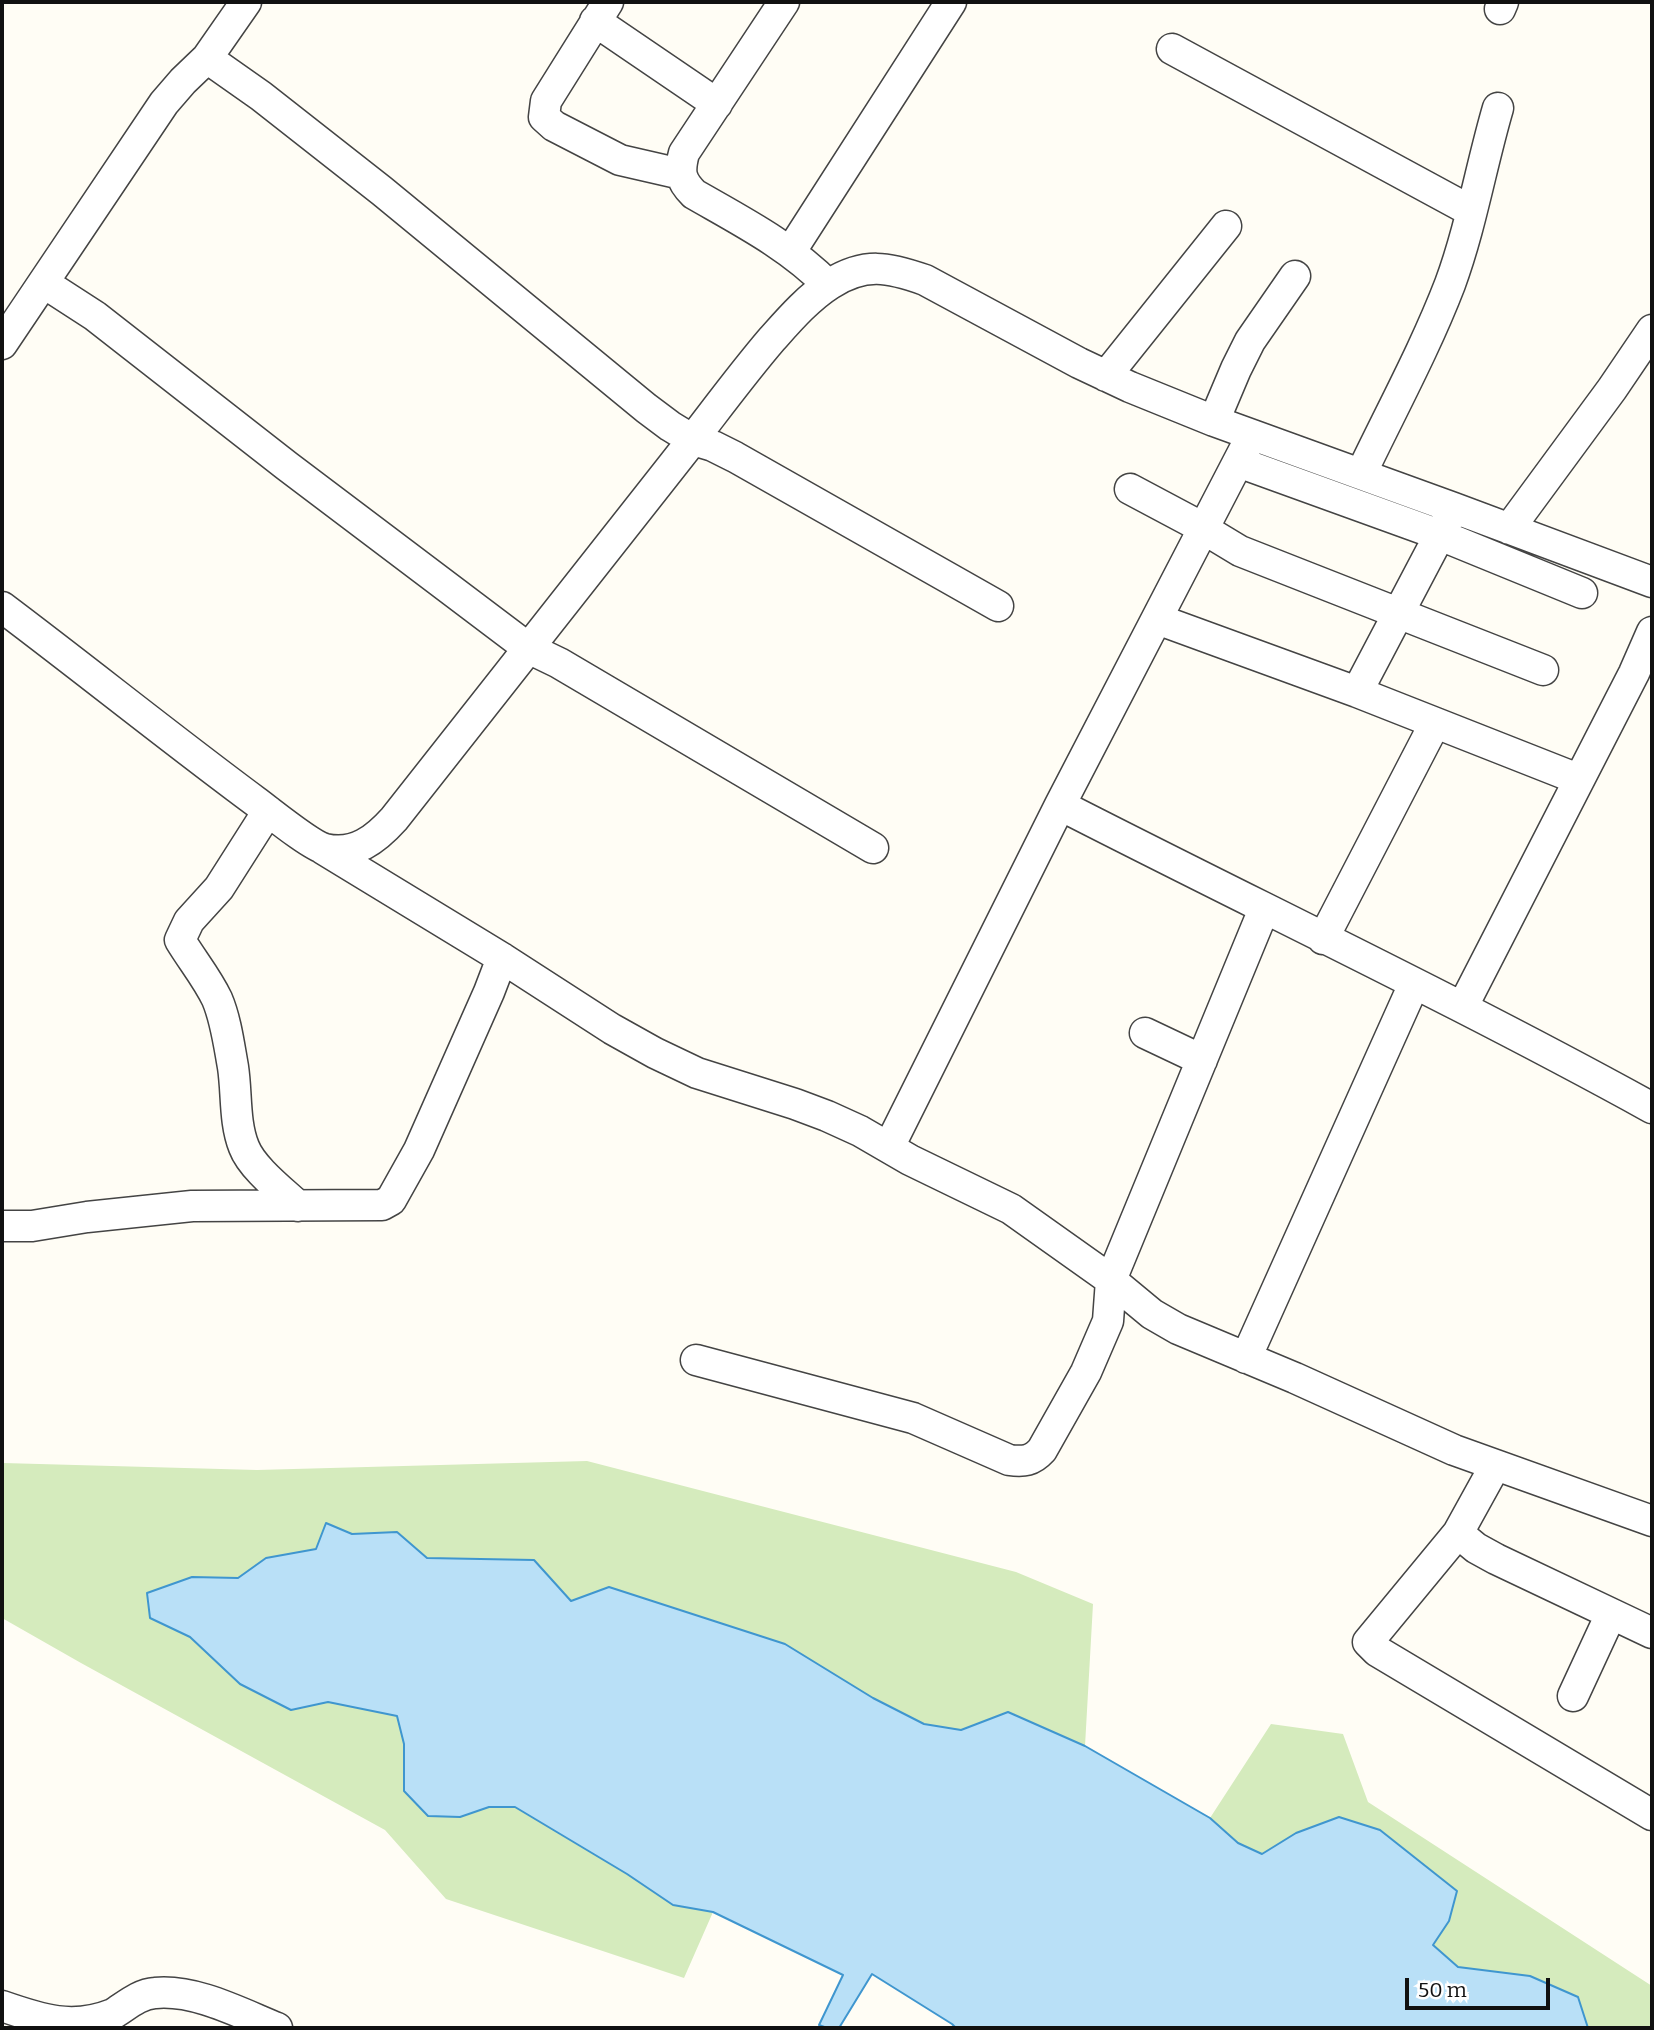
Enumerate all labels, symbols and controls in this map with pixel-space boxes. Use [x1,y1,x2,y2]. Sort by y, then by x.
scale bar [1409,1964,1554,2008]
text: 50 m [1418,1977,1467,2003]

